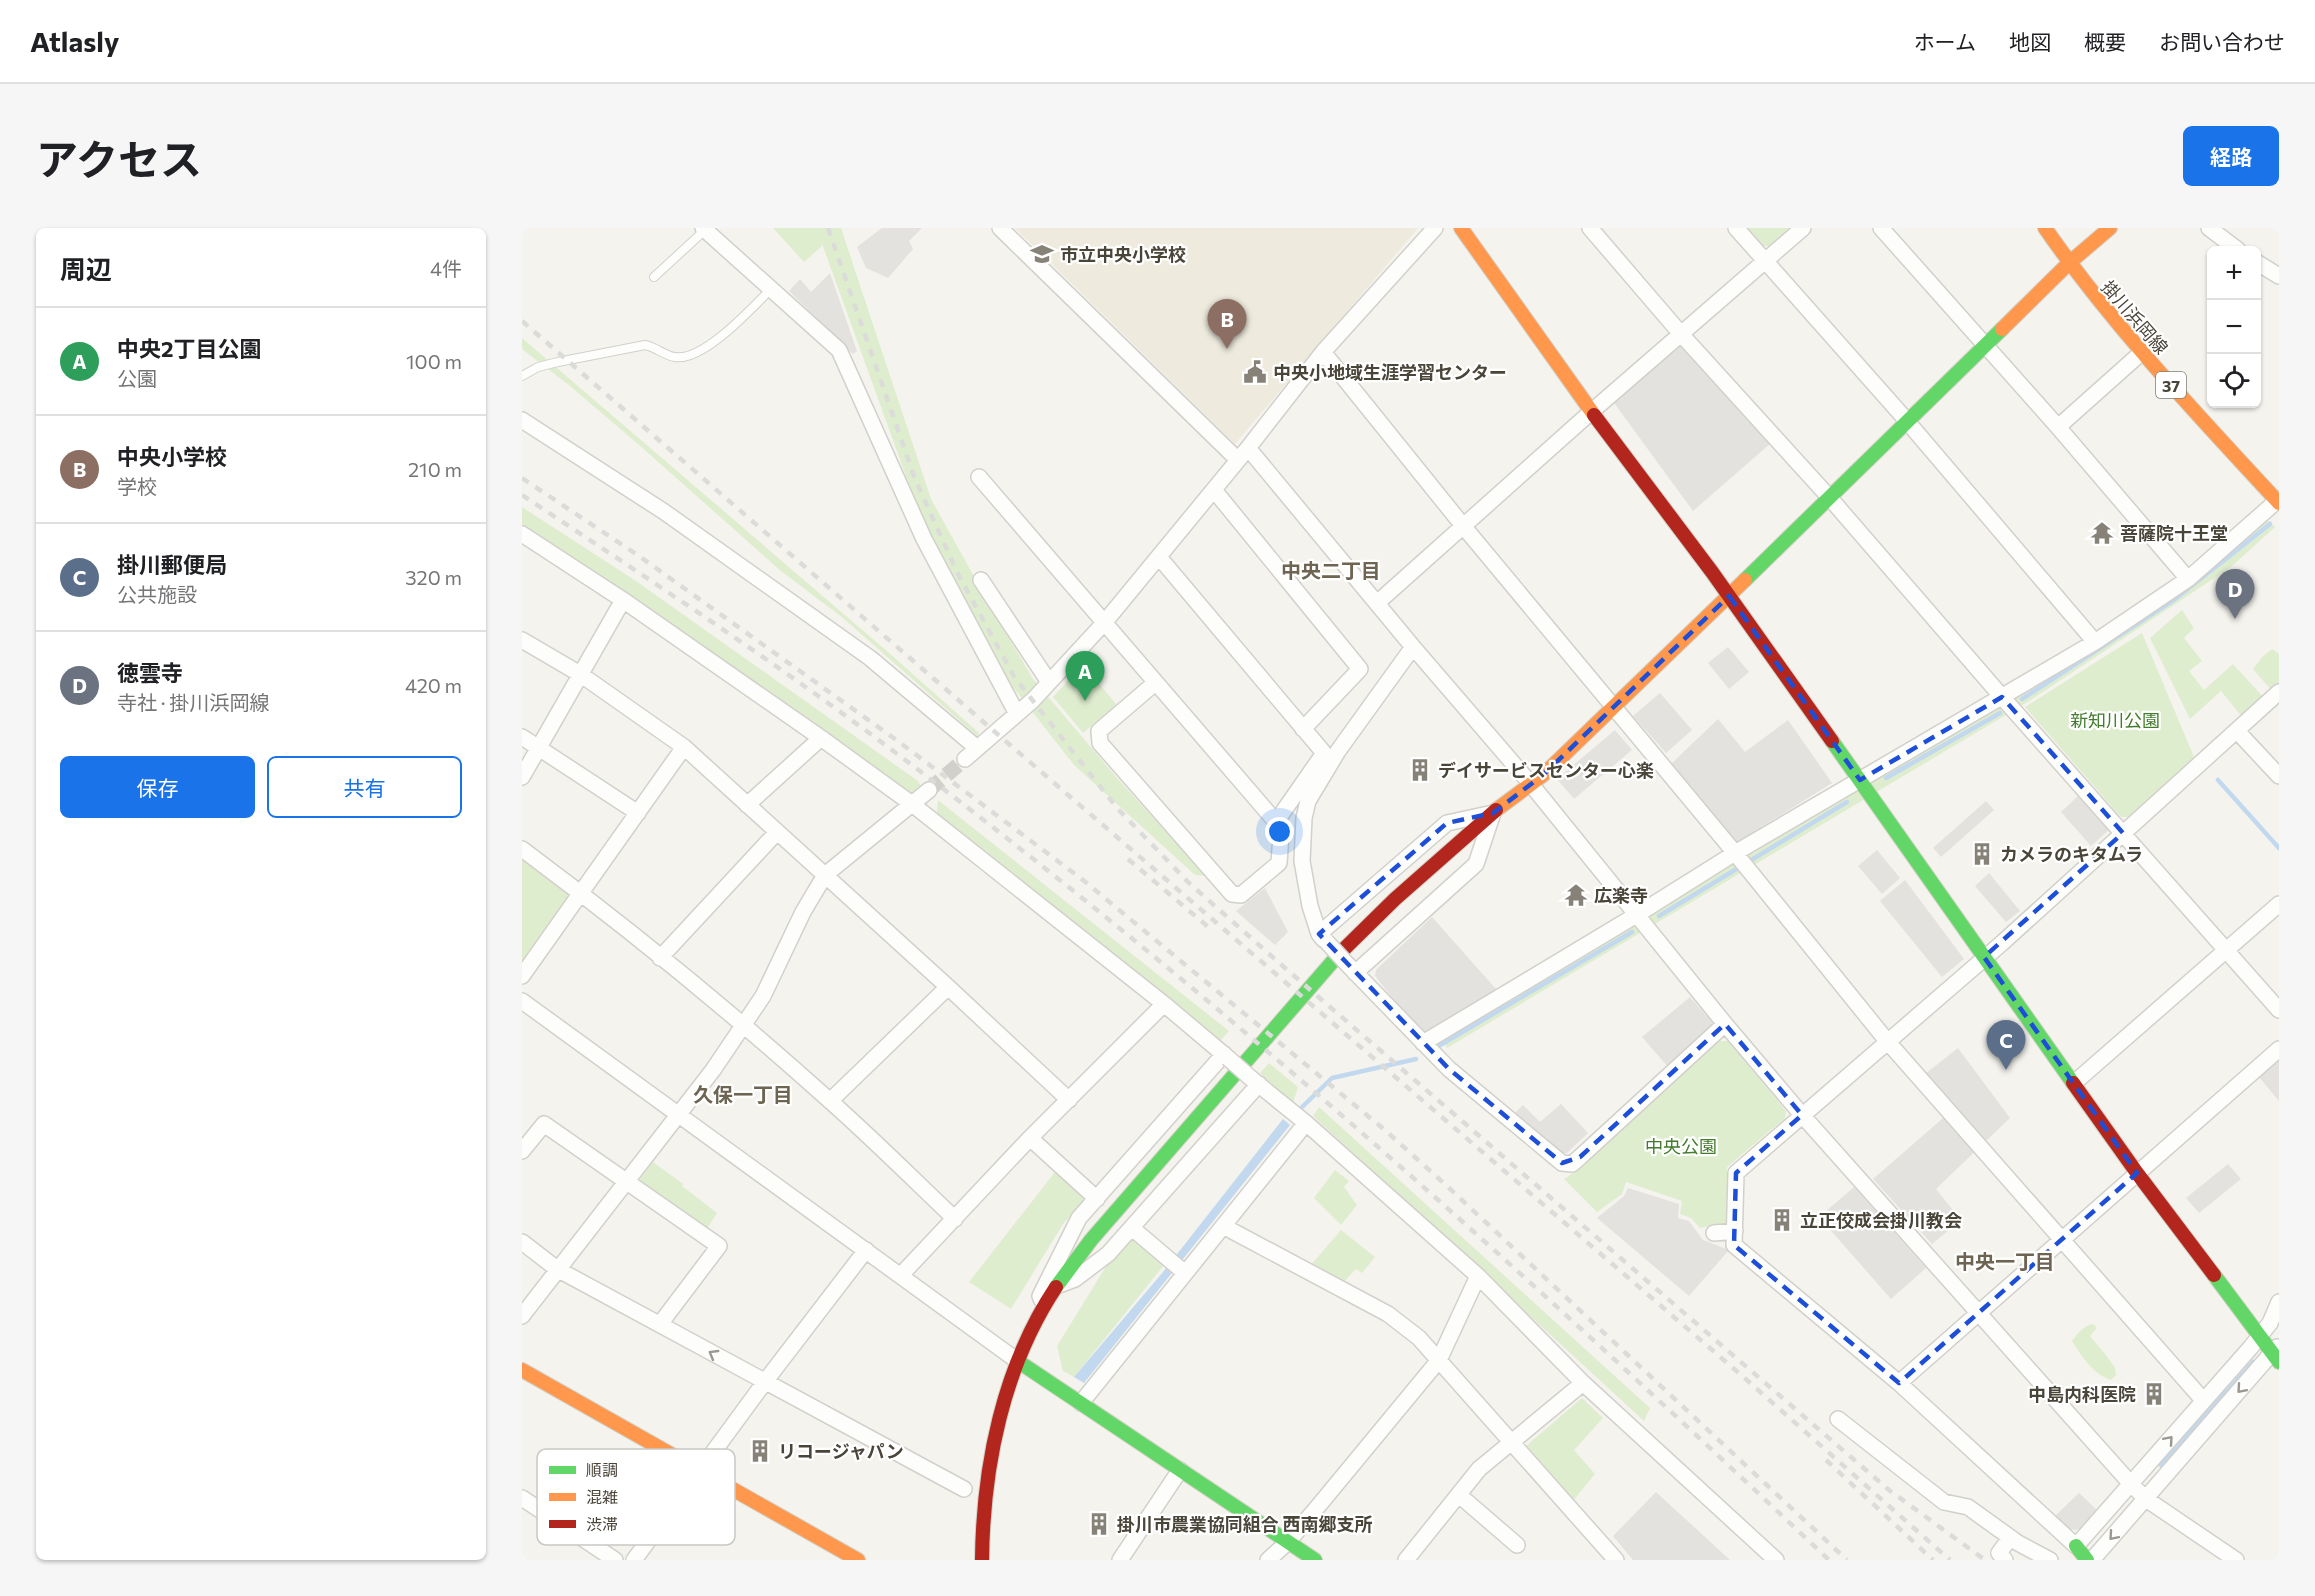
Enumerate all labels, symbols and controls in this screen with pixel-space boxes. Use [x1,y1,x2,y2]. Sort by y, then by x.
text: Atlasly [30,24,119,58]
text: ホーム [1914,29,1976,54]
text: 地図 [2009,29,2051,54]
text: 概要 [2084,29,2126,54]
text: お問い合わせ [2159,29,2285,54]
button: 経路 [2183,126,2279,186]
text: アクセス [36,132,202,184]
school or university icon: 市立中央小学校 [1029,241,1055,267]
place label: 市立中央小学校 [1060,243,1186,265]
map controls [2207,246,2261,408]
button: + [2207,246,2261,300]
text: 周辺 [60,253,112,284]
text: 4件 [430,256,462,280]
street label: 掛川浜岡線 [2097,276,2173,358]
pin: B [1208,300,1246,349]
button: − [2207,300,2261,354]
text: 中央2丁目公園 [117,335,262,362]
text: A [72,349,87,373]
text: 100 m [406,349,462,373]
button: locate [2207,354,2261,408]
public building icon: 中央小地域生涯学習センター [1242,359,1268,385]
place label: 中央小地域生涯学習センター [1273,361,1507,383]
text: 公園 [117,366,157,390]
road number: 37 [2156,372,2186,398]
text: 中央小学校 [117,443,227,470]
text: B [73,457,86,481]
text: 210 m [408,457,462,481]
text: 学校 [117,474,157,498]
temple icon: 菩薩院十王堂 [2089,520,2115,546]
place label: 菩薩院十王堂 [2120,522,2228,544]
text: 掛川郵便局 [117,551,227,578]
district label: 中央二丁目 [1281,558,1381,582]
text: C [73,565,86,589]
text: 320 m [405,565,462,589]
pin: D [2216,570,2254,619]
text: 公共施設 [117,582,197,606]
pin: A [1066,652,1104,701]
text: 徳雲寺 [117,659,183,686]
text: D [72,673,87,697]
text: 420 m [405,673,462,697]
text: 寺社 · 掛川浜岡線 [117,690,269,714]
park label: 新知川公園 [2070,709,2160,731]
button: 保存 [60,756,255,818]
button: 共有 [267,756,462,818]
building icon: デイサービスセンター心楽 [1407,757,1433,783]
place label: デイサービスセンター心楽 [1438,759,1654,781]
your location [1265,817,1294,846]
building icon: カメラのキタムラ [1969,841,1995,867]
place label: カメラのキタムラ [2000,843,2143,865]
temple icon: 広楽寺 [1563,882,1589,908]
place label: 広楽寺 [1594,884,1648,906]
pin: C [1986,1020,2026,1070]
district label: 久保一丁目 [693,1082,793,1106]
park label: 中央公園 [1645,1135,1717,1157]
building icon: 立正佼成会掛川教会 [1769,1207,1795,1233]
place label: 立正佼成会掛川教会 [1800,1209,1962,1231]
district label: 中央一丁目 [1955,1249,2055,1273]
one-way arrow [709,1350,720,1361]
building icon: 中島内科医院 [2141,1381,2167,1407]
one-way arrow [2237,1382,2248,1393]
place label: 中島内科医院 [2028,1383,2136,1405]
one-way arrow [2162,1436,2173,1446]
building icon: リコージャパン [747,1438,773,1464]
place label: リコージャパン [778,1440,904,1462]
legend [537,1449,735,1545]
text: 順調 [586,1460,618,1479]
text: 混雑 [586,1487,618,1506]
building icon: 掛川市農業協同組合 西南郷支所 [1086,1511,1112,1537]
place label: 掛川市農業協同組合 西南郷支所 [1117,1513,1372,1535]
text: 渋滞 [586,1514,618,1533]
one-way arrow [2109,1530,2120,1540]

